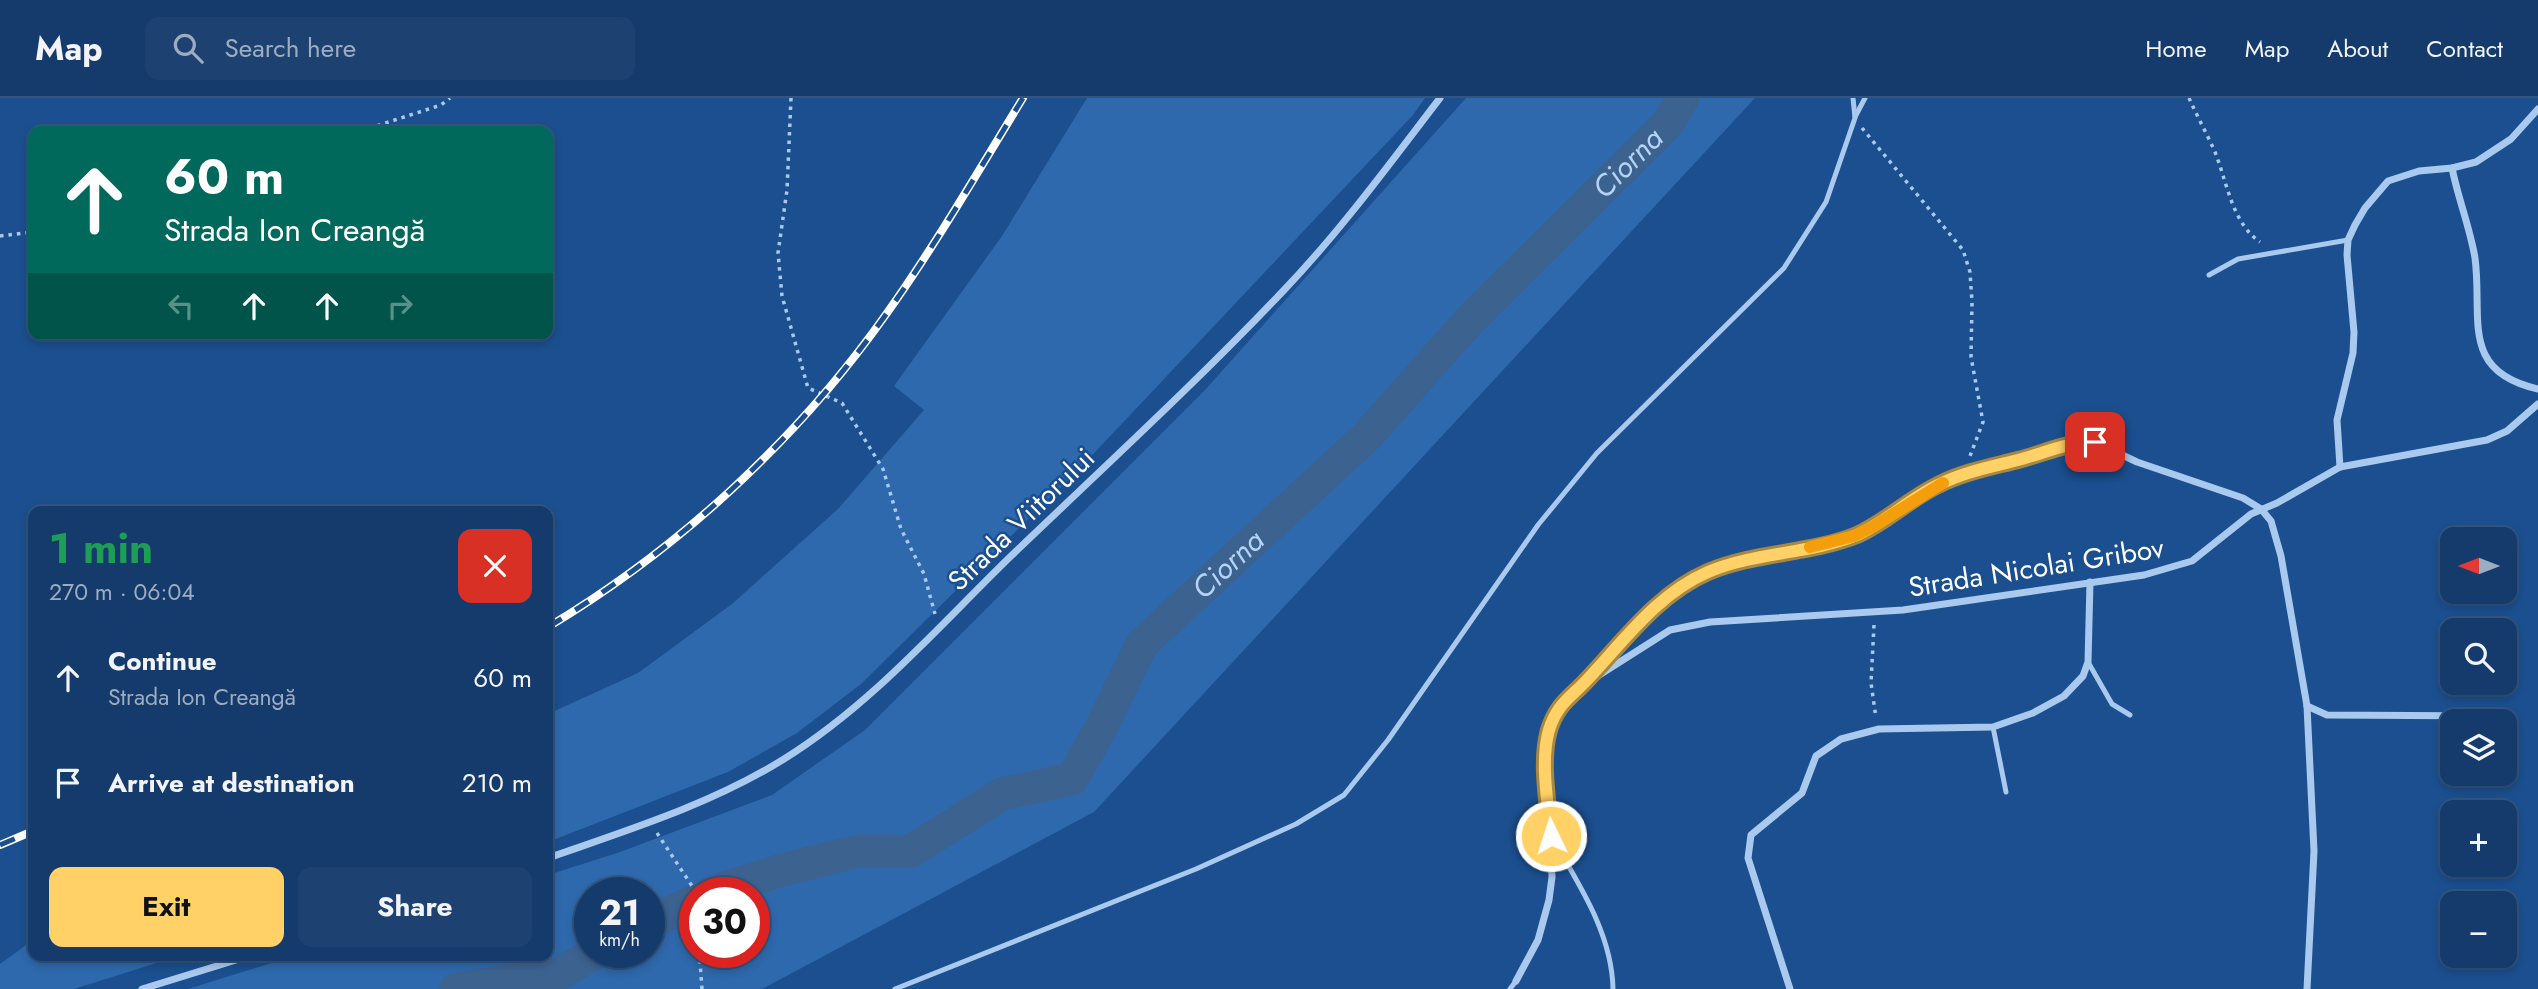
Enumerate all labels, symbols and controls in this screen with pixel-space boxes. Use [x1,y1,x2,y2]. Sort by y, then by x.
search box [145,17,635,80]
text: Map [35,25,103,72]
icon: search [169,29,207,67]
text: Search here [225,29,356,67]
text: Home [2145,31,2207,66]
text: Map [2245,31,2289,66]
text: About [2327,31,2388,66]
text: Contact [2426,31,2503,66]
water label: Ciorna [1582,117,1673,208]
text: 60 m [164,142,284,212]
icon: ahead [49,154,140,245]
text: Strada Ion Creangă [164,207,425,253]
icon: left [162,287,200,325]
icon: ahead [235,287,273,325]
icon: ahead [308,287,346,325]
icon: right [381,287,419,325]
pin [2065,412,2125,472]
icon: arrive [2076,423,2114,461]
street label: Strada Viitorului [938,438,1104,600]
text: 1 min [49,518,153,579]
water label: Ciorna [1182,519,1274,609]
street label: Strada Nicolai Gribov [1905,527,2167,608]
north arrow [2440,527,2516,604]
map controls [2440,527,2517,968]
button: close [458,529,532,603]
text: 270 m · 06:04 [49,575,195,609]
button: search [2440,618,2517,695]
text: Continue [108,642,217,680]
icon: ahead [49,659,87,697]
text: 60 m [473,659,532,697]
text: Strada Ion Creangă [108,680,296,714]
button: layers [2440,709,2517,786]
icon: arrive [49,764,87,802]
text: Arrive at destination [108,764,355,802]
text: 210 m [462,764,532,802]
position arrow [1514,799,1588,873]
button: + [2440,800,2517,877]
button: Exit [49,867,284,947]
button: Share [298,867,532,947]
speed limit sign: 30 [679,877,770,968]
text: 21 [599,888,640,938]
button: − [2440,891,2517,968]
text: km/h [599,927,640,953]

